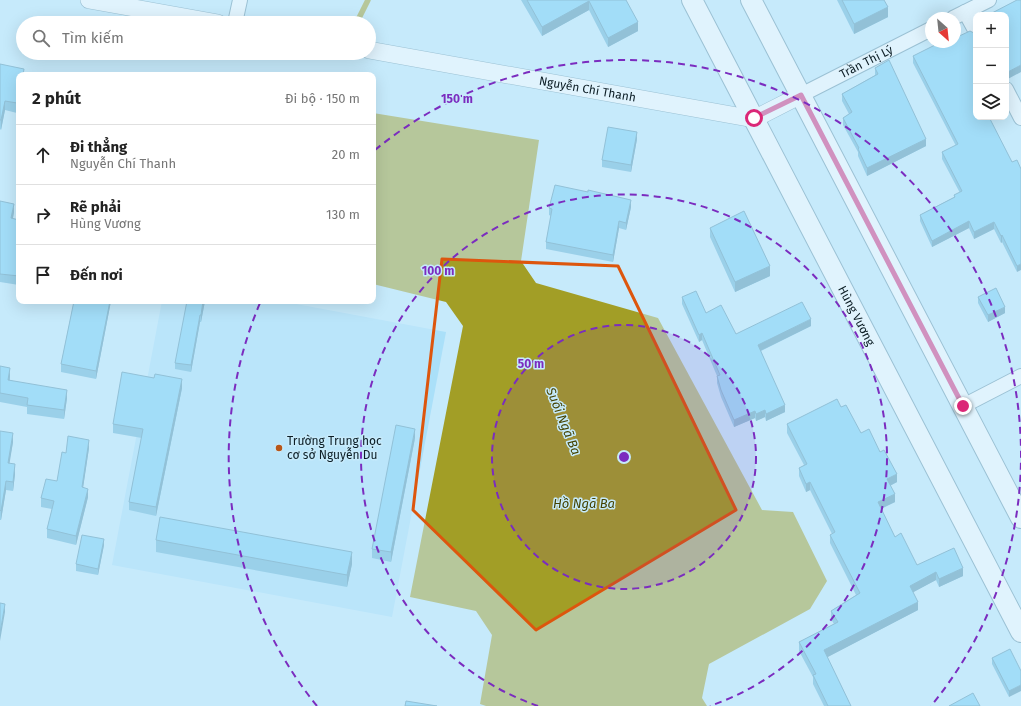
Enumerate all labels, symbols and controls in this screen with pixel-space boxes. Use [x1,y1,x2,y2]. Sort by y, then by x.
north arrow [925,12,961,48]
map controls [973,12,1009,120]
button: + [973,12,1009,48]
search box [16,16,376,60]
icon: search [30,27,52,49]
text: Tìm kiếm [62,29,124,47]
street label: Trần Thị Lý [837,43,895,81]
button: − [973,48,1009,84]
street label: Nguyễn Chí Thanh [538,74,637,105]
button: layers [973,84,1009,120]
text: 2 phút [32,88,81,109]
text: Đi bộ · 150 m [285,91,360,106]
text: 150 m [441,92,473,106]
route start [745,109,763,127]
text: Đi thẳng [70,138,127,156]
icon: ahead [32,144,54,166]
text: 20 m [332,147,360,162]
text: Nguyễn Chí Thanh [70,156,176,171]
text: Rẽ phải [70,198,121,216]
icon: right [32,204,54,226]
text: 130 m [326,207,360,222]
text: Hùng Vương [70,216,141,231]
icon: arrive [32,264,54,286]
text: 100 m [422,264,454,278]
text: Đến nơi [70,266,123,284]
street label: Hùng Vương [835,283,878,349]
text: 50 m [518,357,544,371]
water label: Suối Ngã Ba [543,384,584,457]
route end [954,397,972,415]
place label: Trường Trung học cơ sở Nguyễn Du [287,434,382,462]
marker: Trường Trung học cơ sở Nguyễn Du [274,443,284,453]
centre of rings [617,450,631,464]
water label: Hồ Ngã Ba [553,496,615,511]

